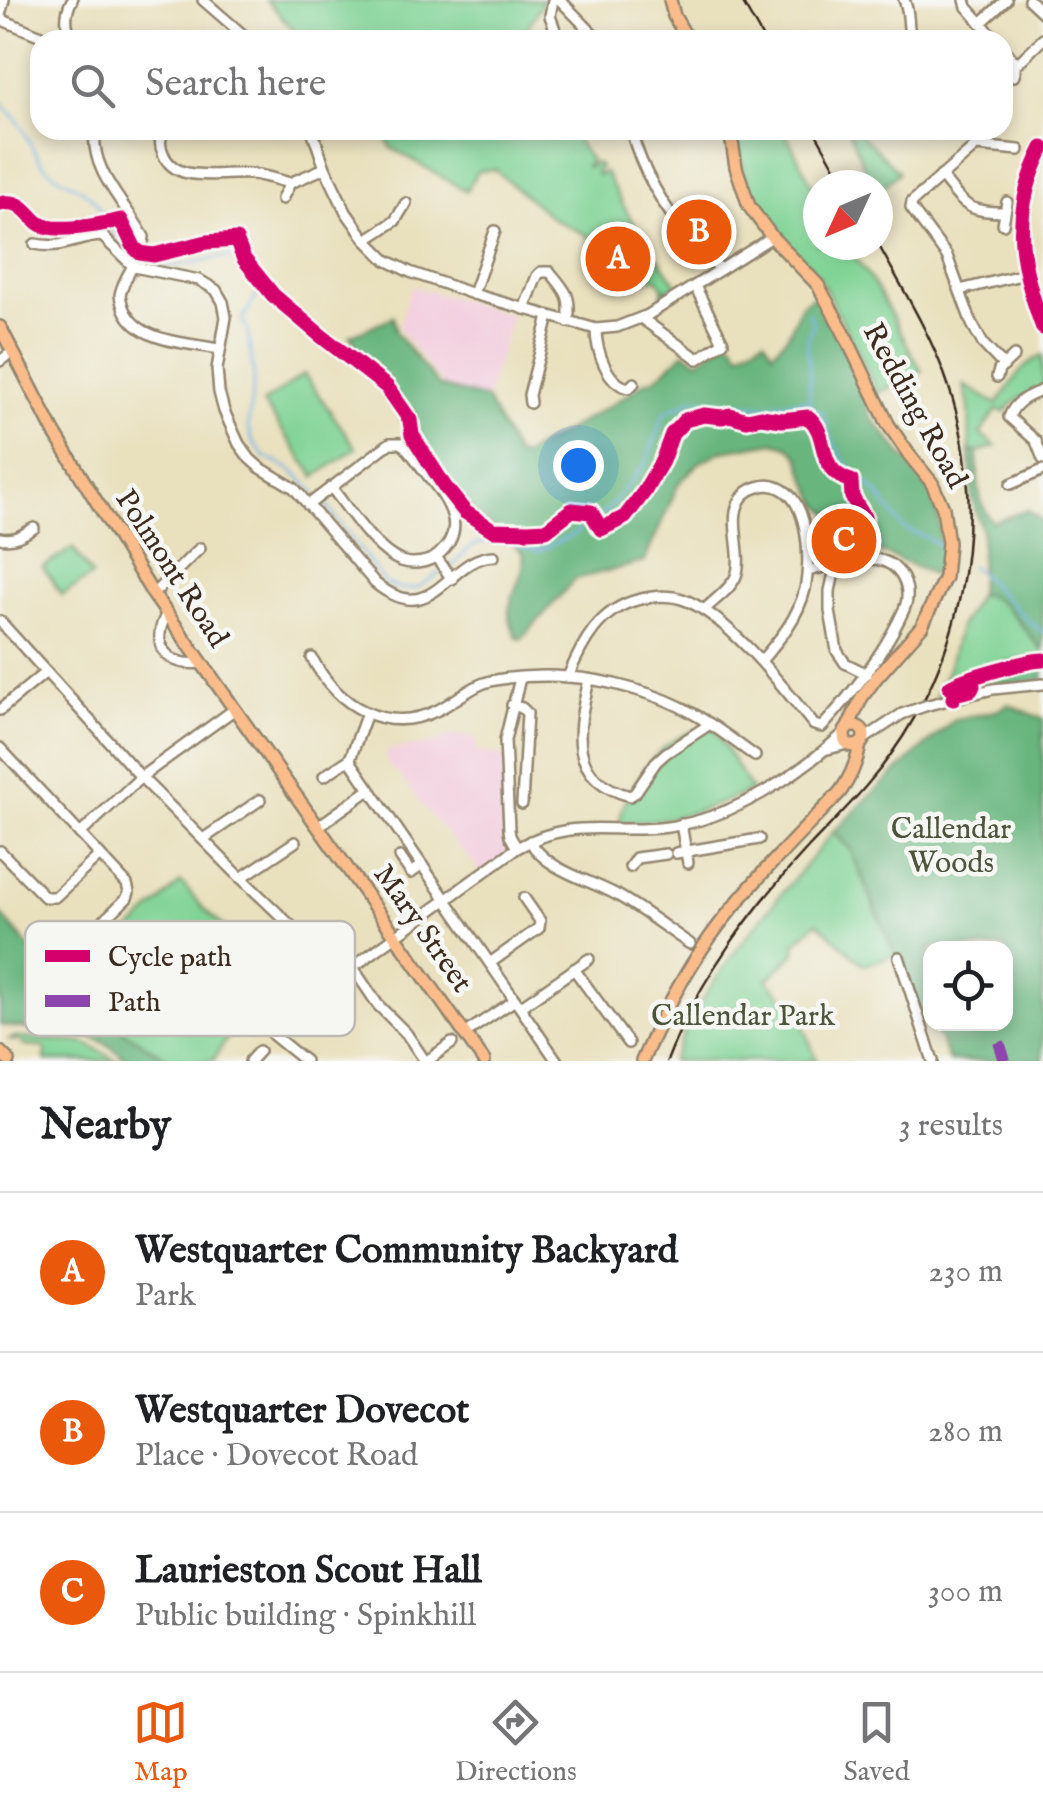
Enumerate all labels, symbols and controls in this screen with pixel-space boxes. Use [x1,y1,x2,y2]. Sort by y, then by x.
search box [30,30,1013,140]
icon: search [65,58,120,113]
text: Search here [145,61,326,109]
north arrow [803,170,893,260]
pin: B [666,194,732,270]
pin: A [586,222,650,296]
street label: Redding Road [853,317,975,496]
your location [553,440,604,491]
street label: Polmont Road [106,483,237,656]
pin: C [812,504,876,578]
park label: Callendar Woods [891,811,1011,883]
street label: Mary Street [364,857,480,1001]
legend [25,921,355,1036]
text: Cycle path [108,941,232,976]
map controls [923,941,1013,1031]
button: locate [923,941,1013,1031]
text: Path [108,986,161,1021]
park label: Callendar Park [651,998,836,1036]
text: Nearby [40,1100,171,1153]
text: 3 results [899,1106,1003,1147]
text: Westquarter Community Backyard [135,1228,678,1276]
text: A [62,1252,83,1293]
text: 230 m [929,1252,1003,1293]
text: Park [135,1276,196,1317]
text: Westquarter Dovecot [135,1388,469,1436]
text: B [62,1412,83,1453]
text: 280 m [928,1412,1003,1453]
text: Place · Dovecot Road [135,1436,418,1477]
text: Laurieston Scout Hall [135,1548,482,1596]
text: C [61,1572,84,1613]
text: 300 m [928,1572,1003,1613]
text: Public building · Spinkhill [135,1596,476,1637]
tab: Map [133,1695,188,1790]
tab: Directions [455,1695,577,1790]
tab: Saved [843,1695,910,1790]

